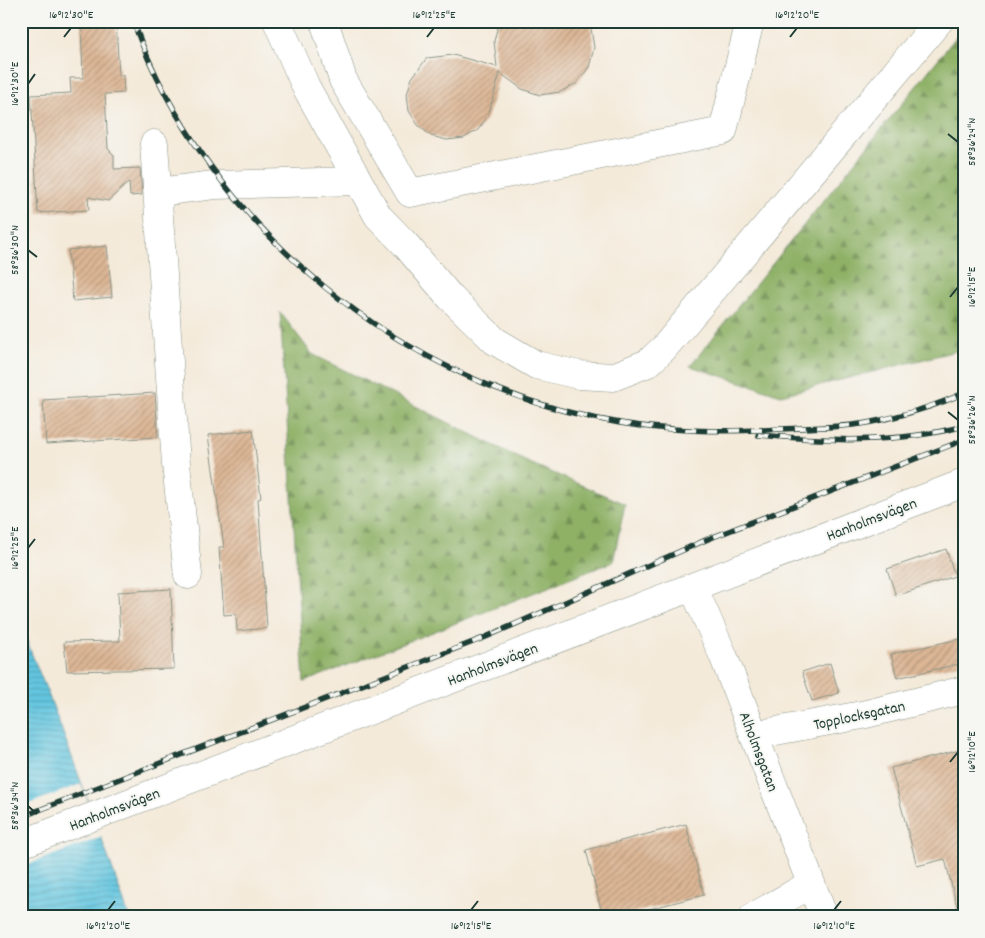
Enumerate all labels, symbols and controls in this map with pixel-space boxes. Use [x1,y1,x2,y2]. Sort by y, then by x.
text: 16°12'30"E [49,7,94,24]
text: 16°12'25"E [412,7,456,24]
text: 16°12'20"E [775,7,820,24]
text: 16°12'30"E [7,61,24,106]
text: 58°36'24"N [964,118,981,166]
text: 58°36'30"N [7,225,24,275]
text: 16°12'15"E [964,266,981,307]
text: 58°36'26"N [964,395,981,445]
street label: Hanholmsvägen [823,493,920,548]
text: 16°12'25"E [7,526,24,570]
street label: Hanholmsvägen [444,638,541,693]
street label: Topplocksgatan [812,696,907,737]
street label: Alholmsgatan [732,709,783,795]
text: 16°12'10"E [964,731,981,773]
text: 58°36'34"N [7,782,24,830]
street label: Hanholmsvägen [66,783,163,838]
text: 16°12'20"E [86,918,131,935]
text: 16°12'15"E [451,918,492,935]
text: 16°12'10"E [813,918,855,935]

